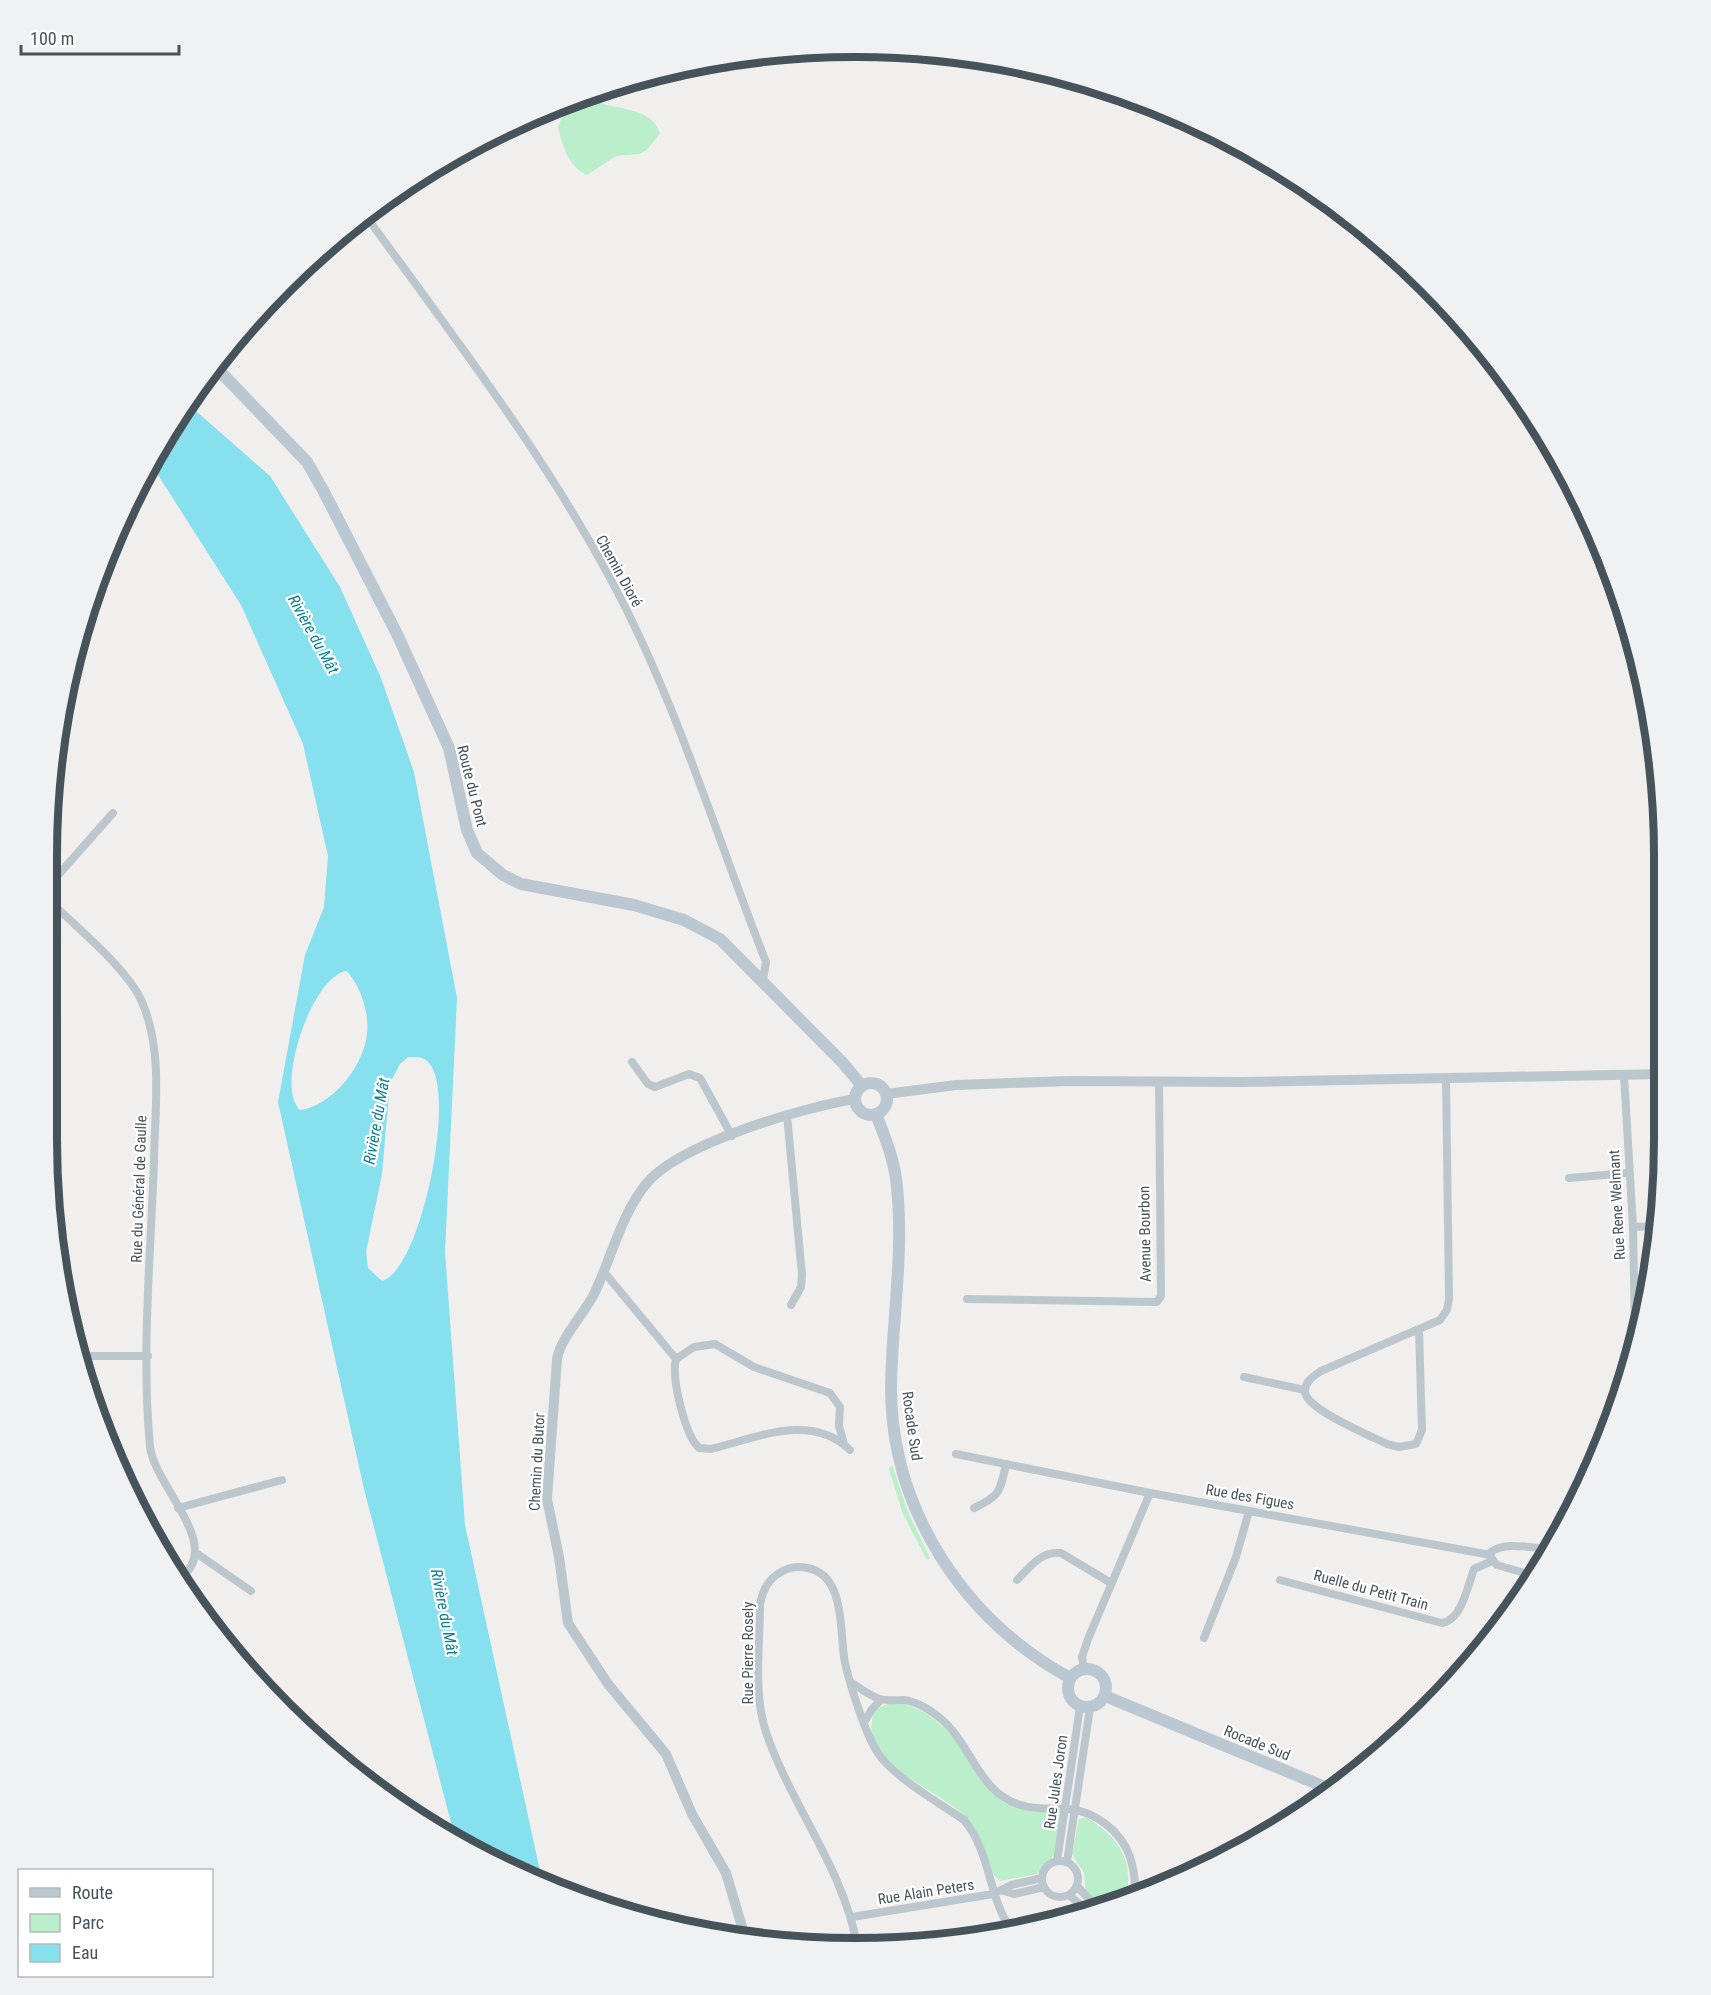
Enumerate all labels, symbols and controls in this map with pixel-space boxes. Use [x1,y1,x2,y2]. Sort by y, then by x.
scale bar [21,18,178,56]
text: 100 m [30,28,74,49]
street label: Chemin Dioré [592,532,646,610]
water label: Rivière du Mât [284,591,343,677]
street label: Route du Pont [453,743,491,829]
water label: Rivière du Mât [360,1076,394,1166]
street label: Rue du Général de Gaulle [127,1115,151,1263]
street label: Rue Rene Welmant [1605,1149,1629,1261]
street label: Avenue Bourbon [1135,1186,1155,1282]
street label: Rocade Sud [898,1390,926,1462]
street label: Chemin du Butor [525,1412,549,1512]
street label: Rue des Figues [1204,1480,1296,1514]
street label: Ruelle du Petit Train [1312,1566,1430,1614]
water label: Rivière du Mât [427,1567,462,1657]
street label: Rue Pierre Rosely [739,1601,757,1705]
street label: Rocade Sud [1221,1722,1293,1764]
street label: Rue Jules Joron [1040,1734,1072,1830]
legend [18,1869,213,1977]
street label: Rue Alain Peters [877,1875,976,1908]
text: Route [72,1882,113,1903]
text: Parc [72,1912,104,1933]
text: Eau [72,1942,98,1963]

